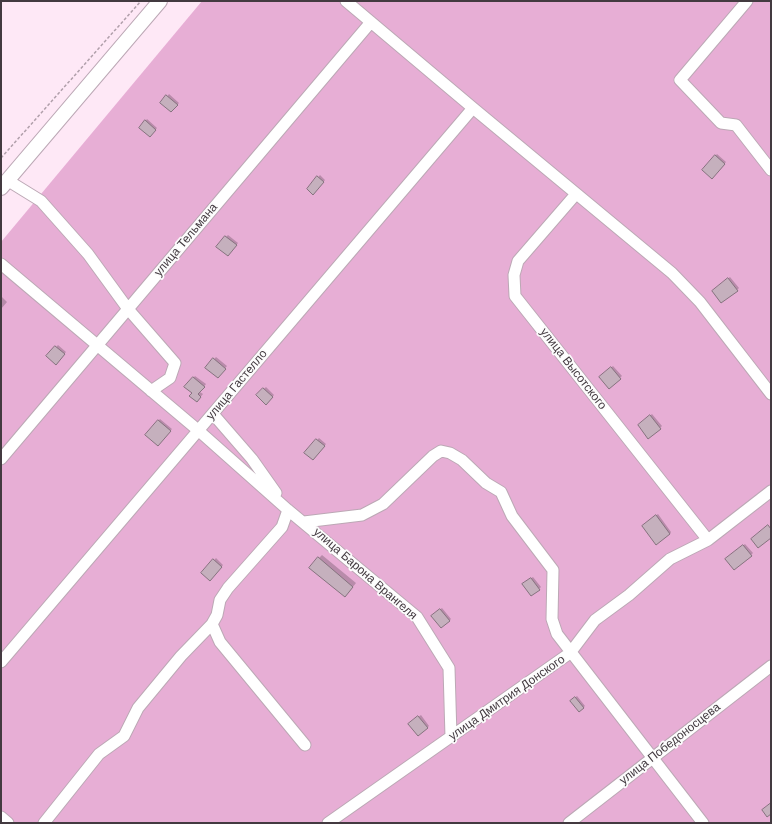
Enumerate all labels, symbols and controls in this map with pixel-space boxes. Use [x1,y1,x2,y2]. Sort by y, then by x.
street label: улица Тельмана [151,201,221,279]
street label: улица Высотского [537,325,609,413]
street label: улица Гастелло [203,347,271,423]
street label: улица Барона Врангеля [310,525,420,623]
street label: улица Дмитрия Донского [446,652,568,744]
street label: улица Победоносцева [617,700,723,788]

